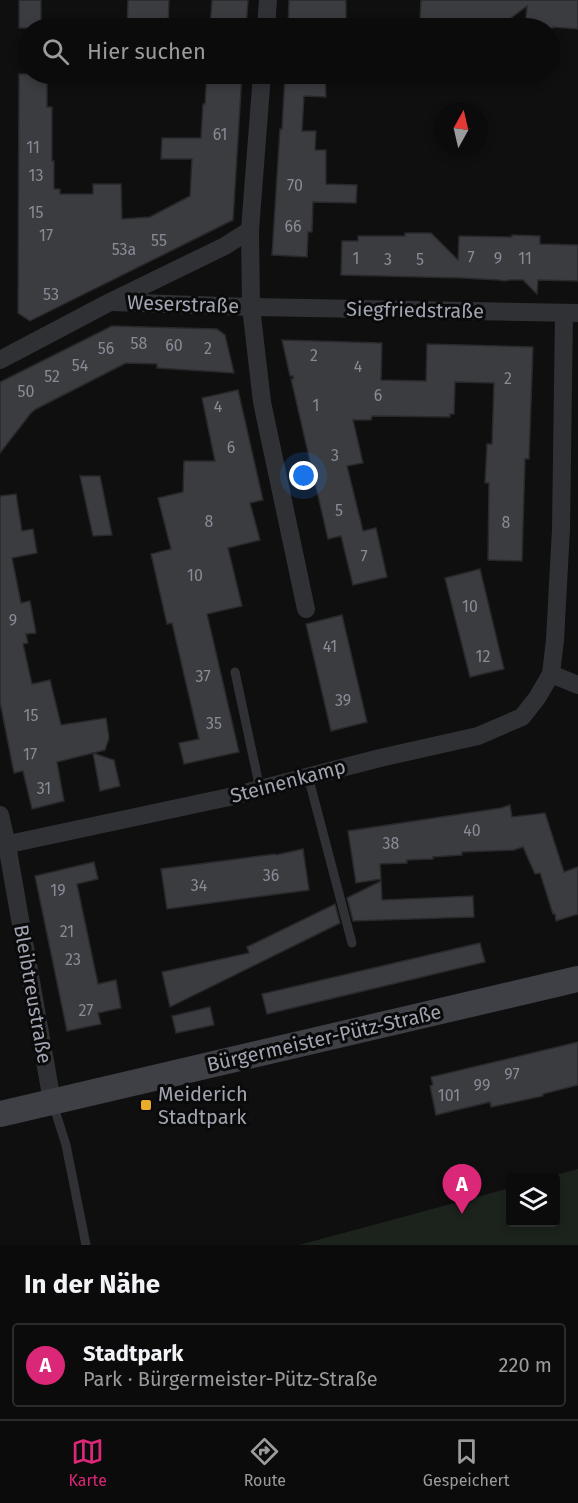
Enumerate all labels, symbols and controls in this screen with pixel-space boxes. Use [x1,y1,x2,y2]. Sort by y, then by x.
search box [18,18,560,84]
icon: search [39,35,72,68]
text: Hier suchen [87,38,206,65]
north arrow [434,102,488,156]
house number: 61 [213,125,227,144]
house number: 11 [26,138,40,157]
house number: 13 [29,166,43,185]
house number: 70 [287,176,303,195]
house number: 15 [29,203,43,222]
house number: 66 [284,217,302,236]
house number: 17 [39,226,53,245]
house number: 55 [151,231,167,250]
house number: 53a [112,240,136,259]
house number: 7 [467,248,475,267]
house number: 1 [353,249,359,268]
house number: 9 [494,249,502,268]
house number: 11 [518,249,532,268]
house number: 3 [384,250,392,269]
house number: 5 [416,250,424,269]
house number: 53 [43,285,59,304]
street label: Weserstraße [127,290,239,318]
street label: Siegfriedstraße [346,297,484,323]
house number: 58 [131,334,148,353]
house number: 60 [165,336,183,355]
house number: 56 [98,339,114,358]
house number: 2 [204,339,212,358]
house number: 2 [310,346,318,365]
house number: 54 [72,356,89,375]
house number: 4 [354,357,363,376]
house number: 52 [44,367,60,386]
house number: 2 [504,369,512,388]
house number: 50 [18,382,35,401]
house number: 6 [374,386,382,405]
house number: 1 [313,396,319,415]
house number: 4 [214,397,223,416]
house number: 6 [227,438,235,457]
house number: 3 [331,446,339,465]
your location [289,461,318,490]
house number: 5 [335,501,343,520]
house number: 8 [205,512,214,531]
house number: 8 [502,513,511,532]
house number: 7 [360,547,368,566]
house number: 10 [187,566,203,585]
house number: 10 [462,597,478,616]
house number: 9 [9,611,17,630]
house number: 41 [323,637,337,656]
house number: 12 [476,647,490,666]
house number: 37 [195,667,211,686]
house number: 39 [335,691,351,710]
house number: 15 [24,706,38,725]
house number: 35 [206,714,222,733]
house number: 17 [23,745,37,764]
street label: Steinenkamp [228,754,348,808]
house number: 31 [37,779,51,798]
house number: 40 [463,821,481,840]
house number: 38 [383,834,400,853]
house number: 36 [263,866,279,885]
house number: 34 [191,876,208,895]
house number: 19 [50,881,66,900]
house number: 21 [60,922,74,941]
street label: Bleibtreustraße [9,923,57,1065]
house number: 23 [65,950,81,969]
street label: Bürgermeister-Pütz-Straße [204,999,444,1077]
house number: 27 [79,1001,93,1020]
house number: 97 [504,1065,520,1084]
house number: 99 [474,1076,490,1095]
place label: Meiderich Stadtpark [158,1082,248,1129]
house number: 101 [438,1086,460,1105]
marker: Meiderich Stadtpark [139,1098,153,1112]
pin: A [442,1164,482,1214]
map controls [506,1173,560,1227]
button: layers [506,1173,560,1227]
text: In der Nähe [24,1269,160,1300]
text: Stadtpark [83,1340,184,1367]
text: A [40,1353,51,1377]
text: 220 m [499,1353,552,1377]
text: Park · Bürgermeister-Pütz-Straße [83,1367,378,1391]
tab: Karte [68,1435,107,1490]
tab: Route [244,1435,286,1490]
tab: Gespeichert [423,1435,510,1490]

